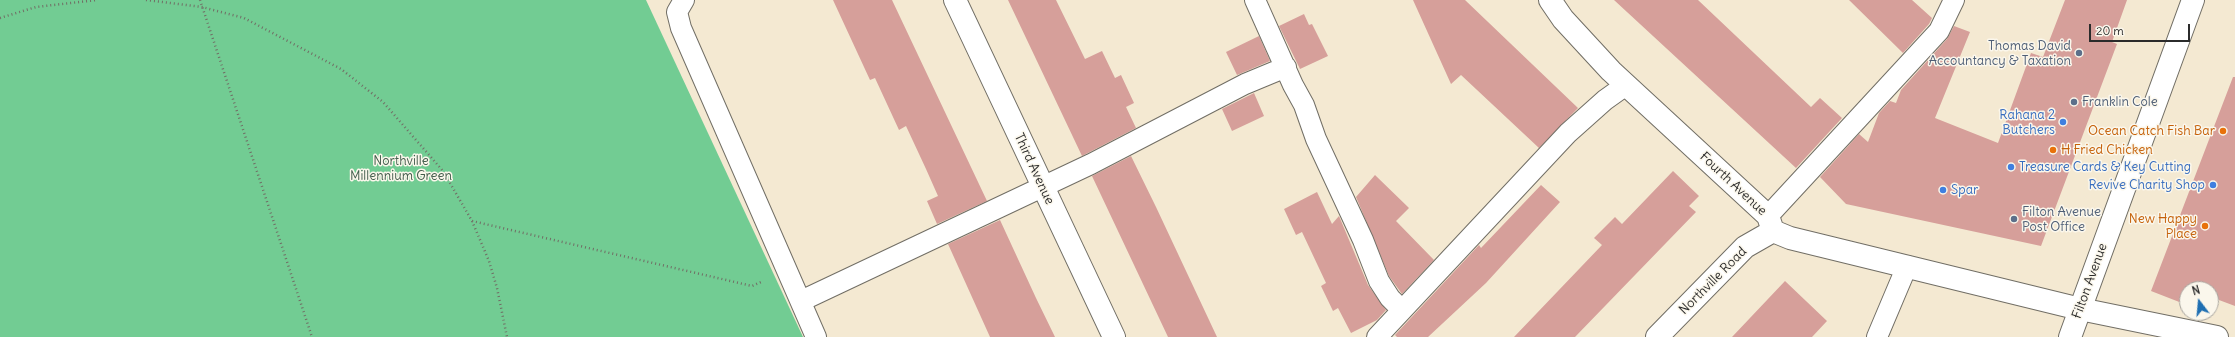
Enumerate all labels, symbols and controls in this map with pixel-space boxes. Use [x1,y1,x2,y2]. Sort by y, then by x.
scale bar [2091,16,2192,42]
text: 20 m [2096,23,2124,38]
place label: Thomas David Accountancy & Taxation [1929,38,2071,69]
marker: Thomas David Accountancy & Taxation [2074,48,2084,58]
place label: Franklin Cole [2082,94,2158,110]
marker: Franklin Cole [2069,97,2079,107]
place label: Rahana 2 Butchers [1999,107,2055,138]
marker: Rahana 2 Butchers [2058,117,2068,127]
place label: Ocean Catch Fish Bar [2088,123,2215,139]
marker: Ocean Catch Fish Bar [2218,126,2228,136]
street label: Third Avenue [1011,131,1057,207]
place label: H Fried Chicken [2061,142,2153,158]
marker: H Fried Chicken [2048,145,2058,155]
street label: Fourth Avenue [1696,149,1770,219]
park label: Northville Millennium Green [350,153,452,184]
place label: Treasure Cards & Key Cutting [2019,159,2191,175]
marker: Treasure Cards & Key Cutting [2006,162,2016,172]
place label: Revive Charity Shop [2088,177,2205,193]
marker: Revive Charity Shop [2208,180,2218,190]
place label: Spar [1951,182,1978,198]
marker: Spar [1938,185,1948,195]
place label: Filton Avenue Post Office [2022,204,2101,235]
place label: New Happy Place [2129,211,2197,242]
marker: Filton Avenue Post Office [2009,214,2019,224]
marker: New Happy Place [2200,221,2210,231]
street label: Filton Avenue [2069,241,2111,321]
street label: Northville Road [1676,244,1750,318]
north arrow [2179,281,2219,321]
text: N [2190,283,2202,298]

